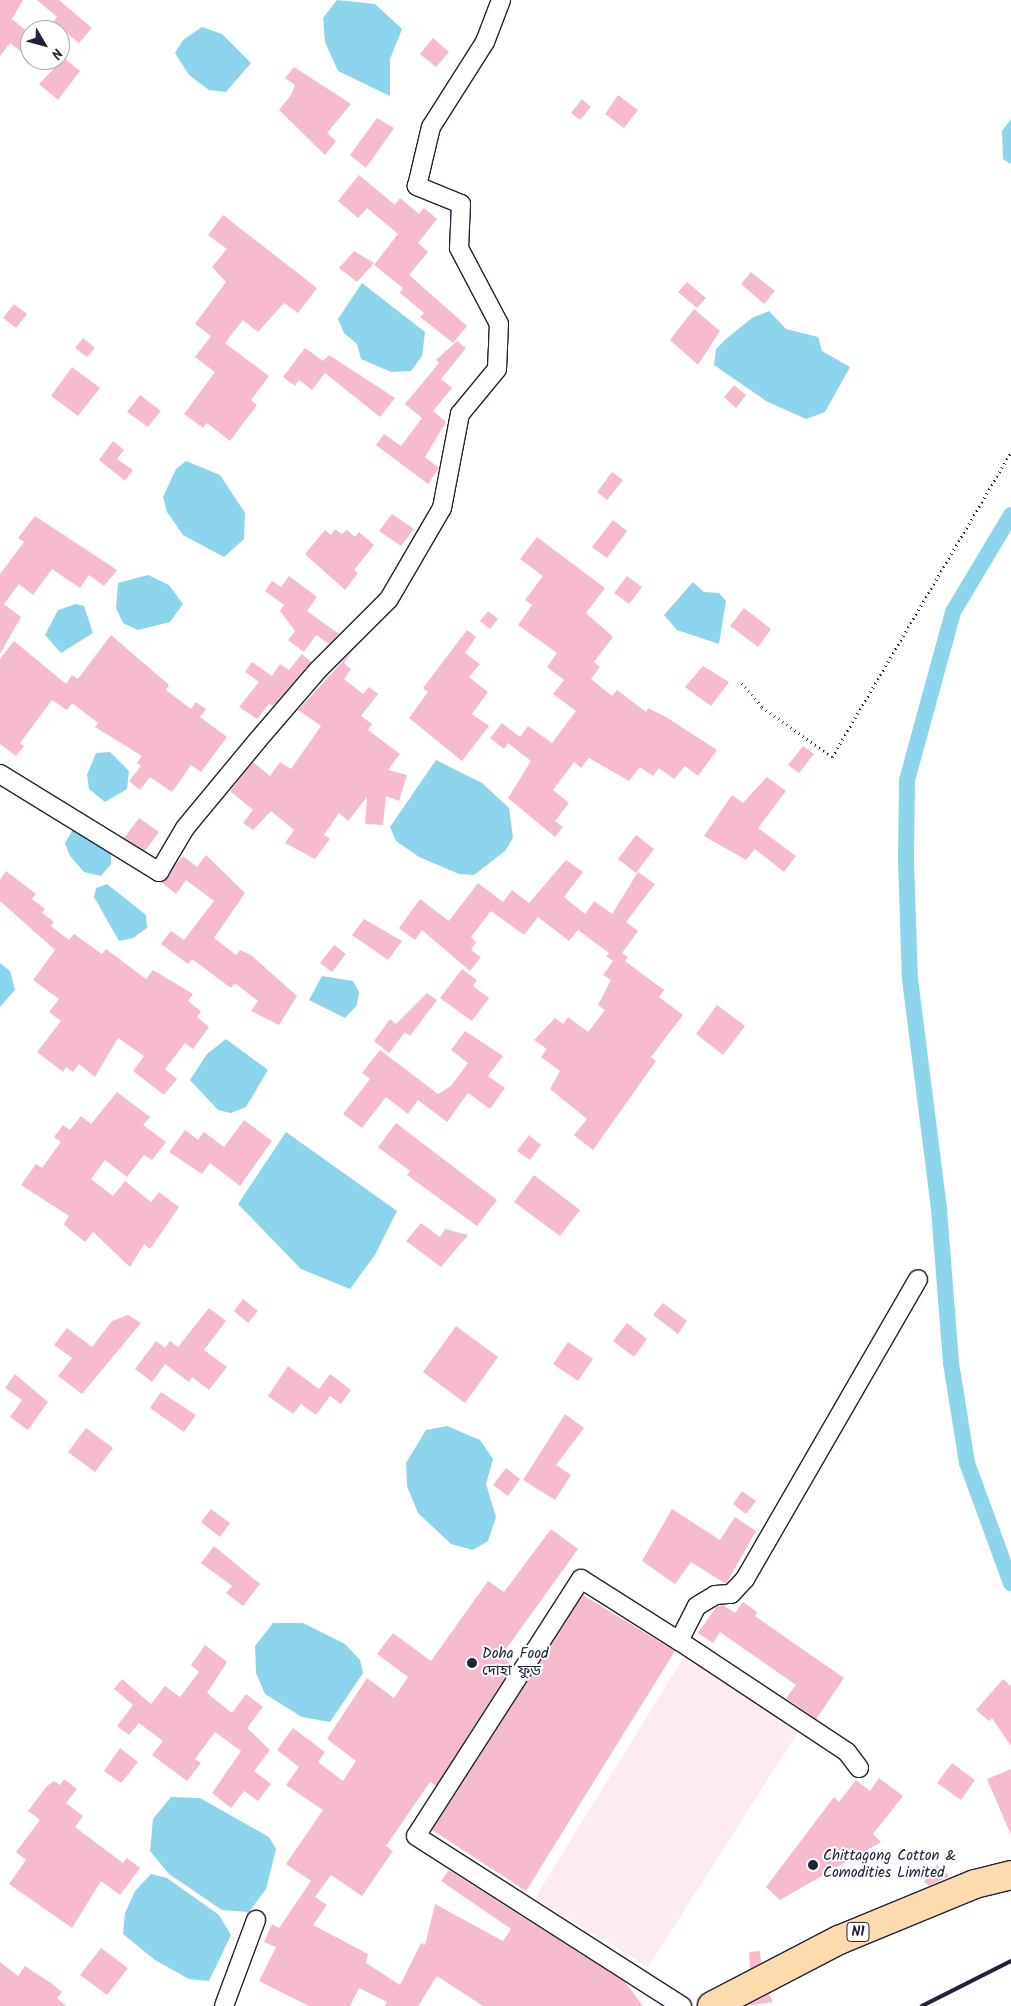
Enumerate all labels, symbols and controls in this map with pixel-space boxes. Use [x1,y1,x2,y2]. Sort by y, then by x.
north arrow [20,20,70,70]
text: N [45,43,68,64]
place label: Doha Food দোহা ফুড [482,1645,548,1680]
marker: Doha Food দোহা ফুড [466,1657,478,1669]
place label: Chittagong Cotton & Comodities Limited [823,1847,956,1882]
marker: Chittagong Cotton & Comodities Limited [807,1859,819,1871]
road number: N1 [846,1920,870,1944]

